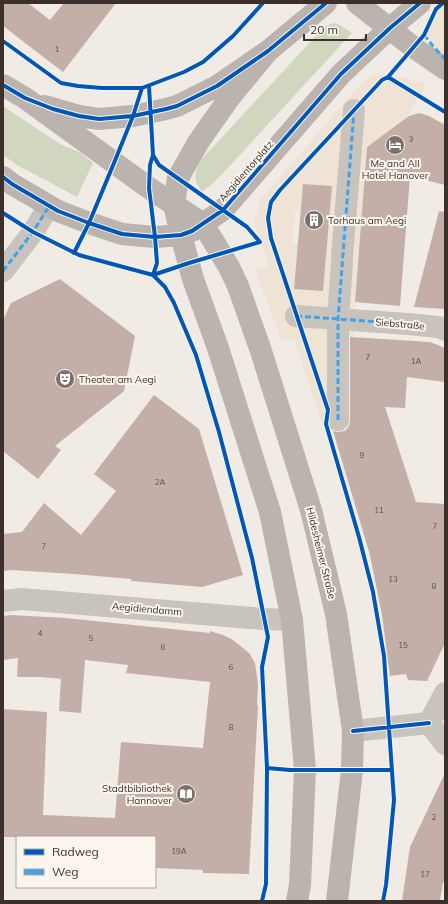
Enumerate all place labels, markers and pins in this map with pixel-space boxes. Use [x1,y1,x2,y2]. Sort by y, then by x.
hotel icon: Me and All Hotel Hanover [384,134,406,156]
place label: Me and All Hotel Hanover [362,157,429,182]
building icon: Torhaus am Aegi [303,209,325,231]
place label: Torhaus am Aegi [328,214,406,227]
theatre icon: Theater am Aegi [54,368,76,390]
place label: Theater am Aegi [79,373,156,386]
place label: Stadtbibliothek Hannover [102,782,173,807]
library icon: Stadtbibliothek Hannover [175,783,197,805]

